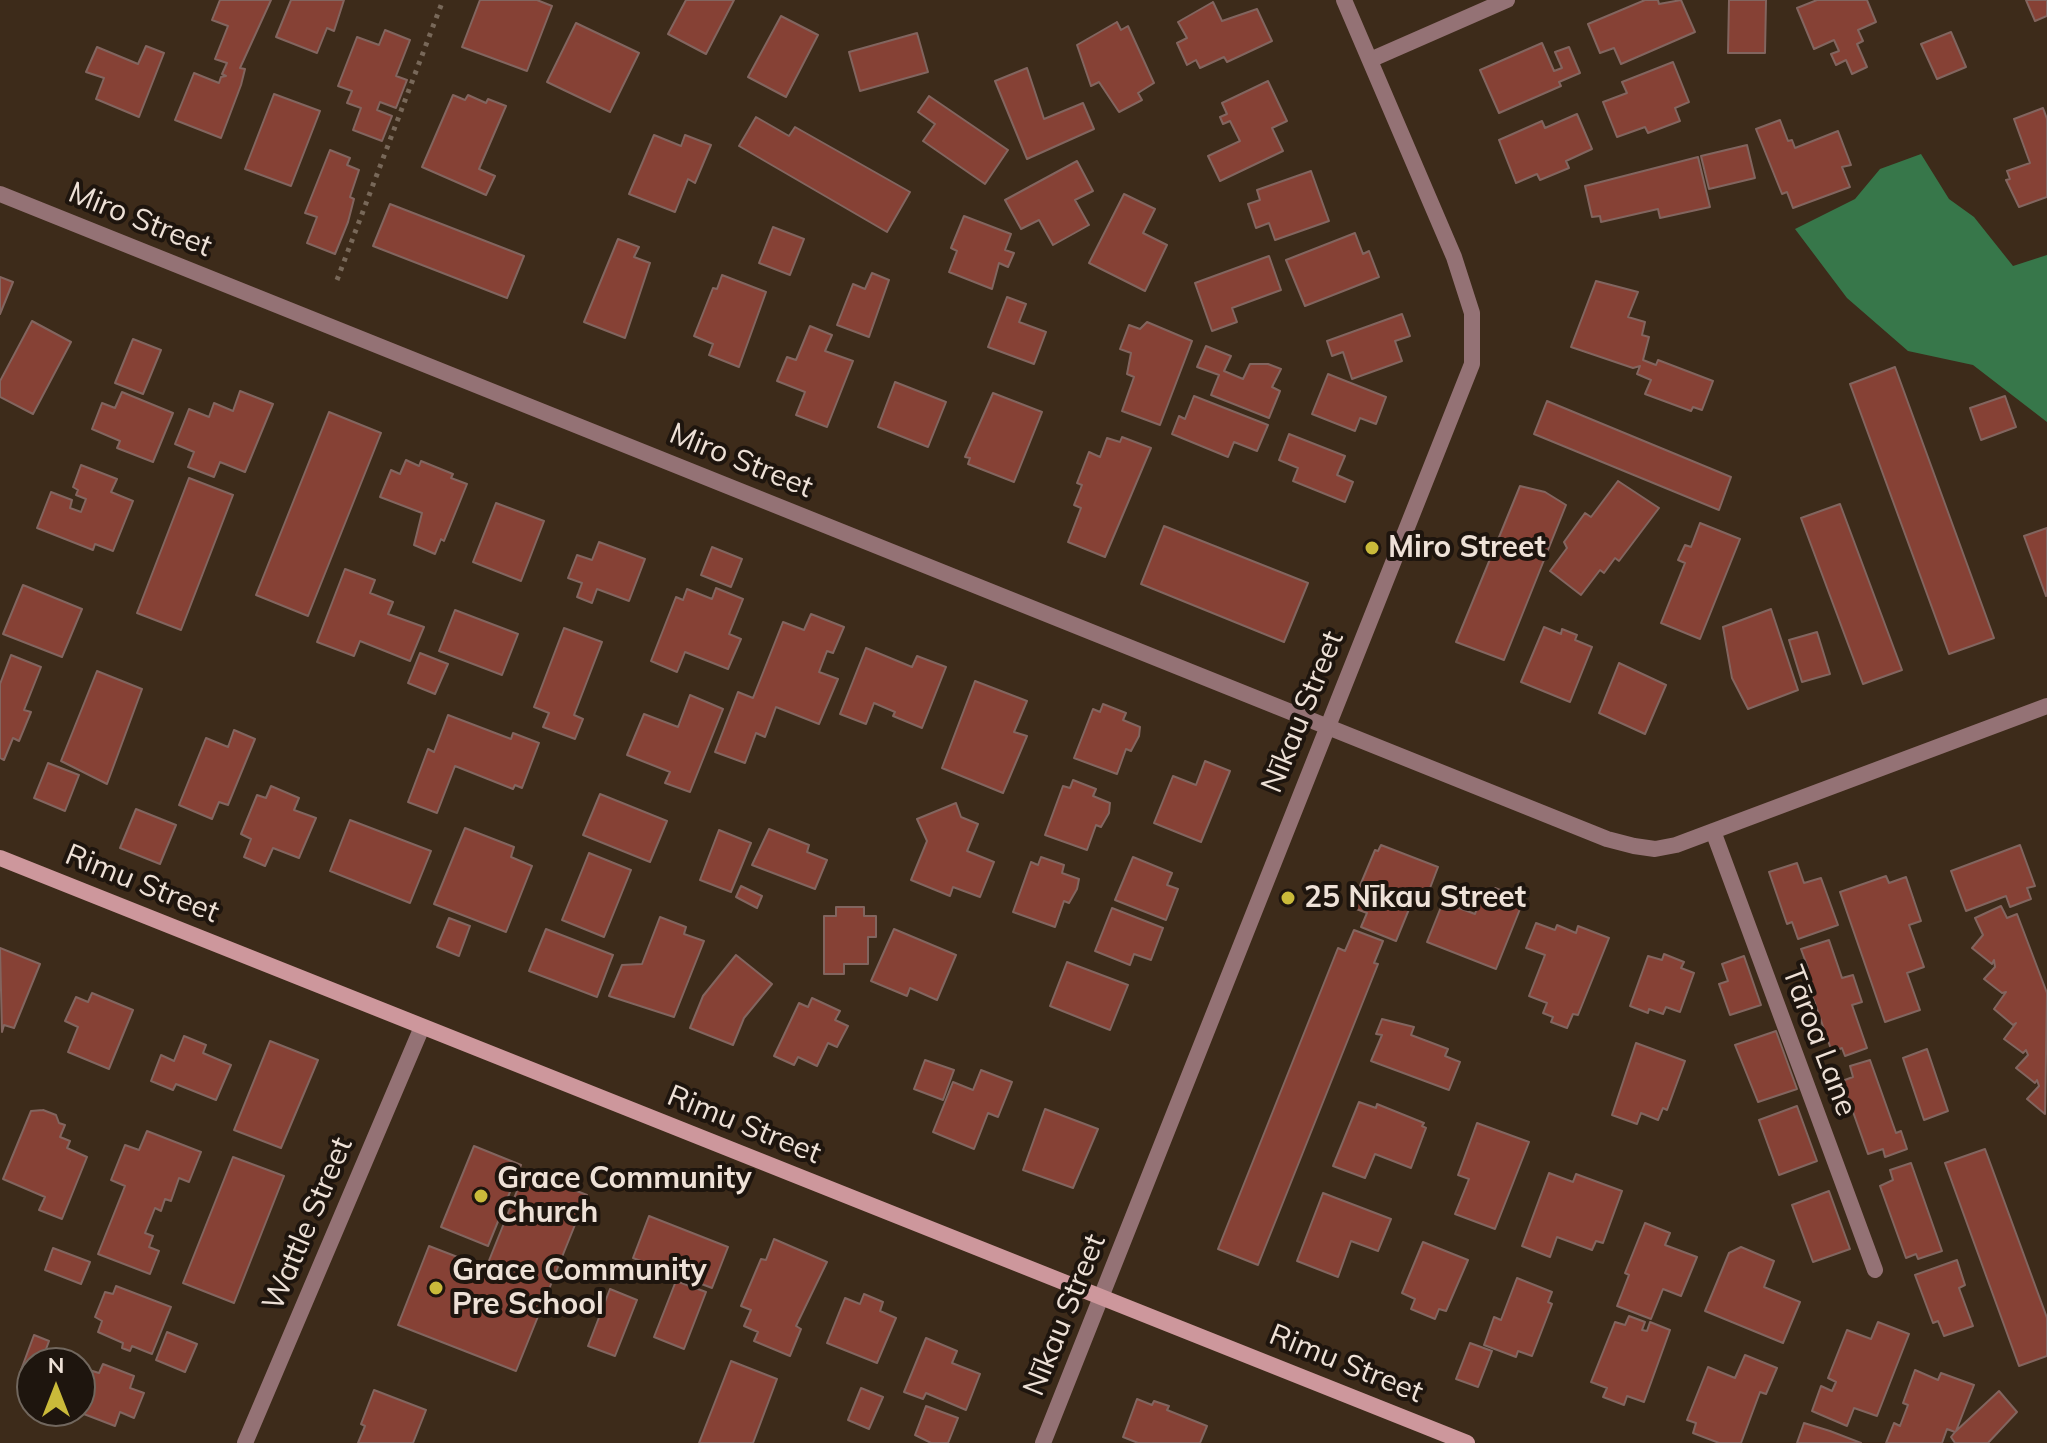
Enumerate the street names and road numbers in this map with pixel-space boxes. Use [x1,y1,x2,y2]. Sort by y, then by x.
street label: Miro Street [63,175,217,265]
street label: Miro Street [664,416,818,506]
street label: Nīkau Street [1254,626,1352,798]
street label: Rimu Street [60,837,224,931]
street label: Tāroa Lane [1774,961,1864,1121]
street label: Rimu Street [662,1078,826,1172]
street label: Wattle Street [255,1132,361,1316]
street label: Nīkau Street [1016,1229,1114,1401]
street label: Rimu Street [1264,1317,1428,1411]

